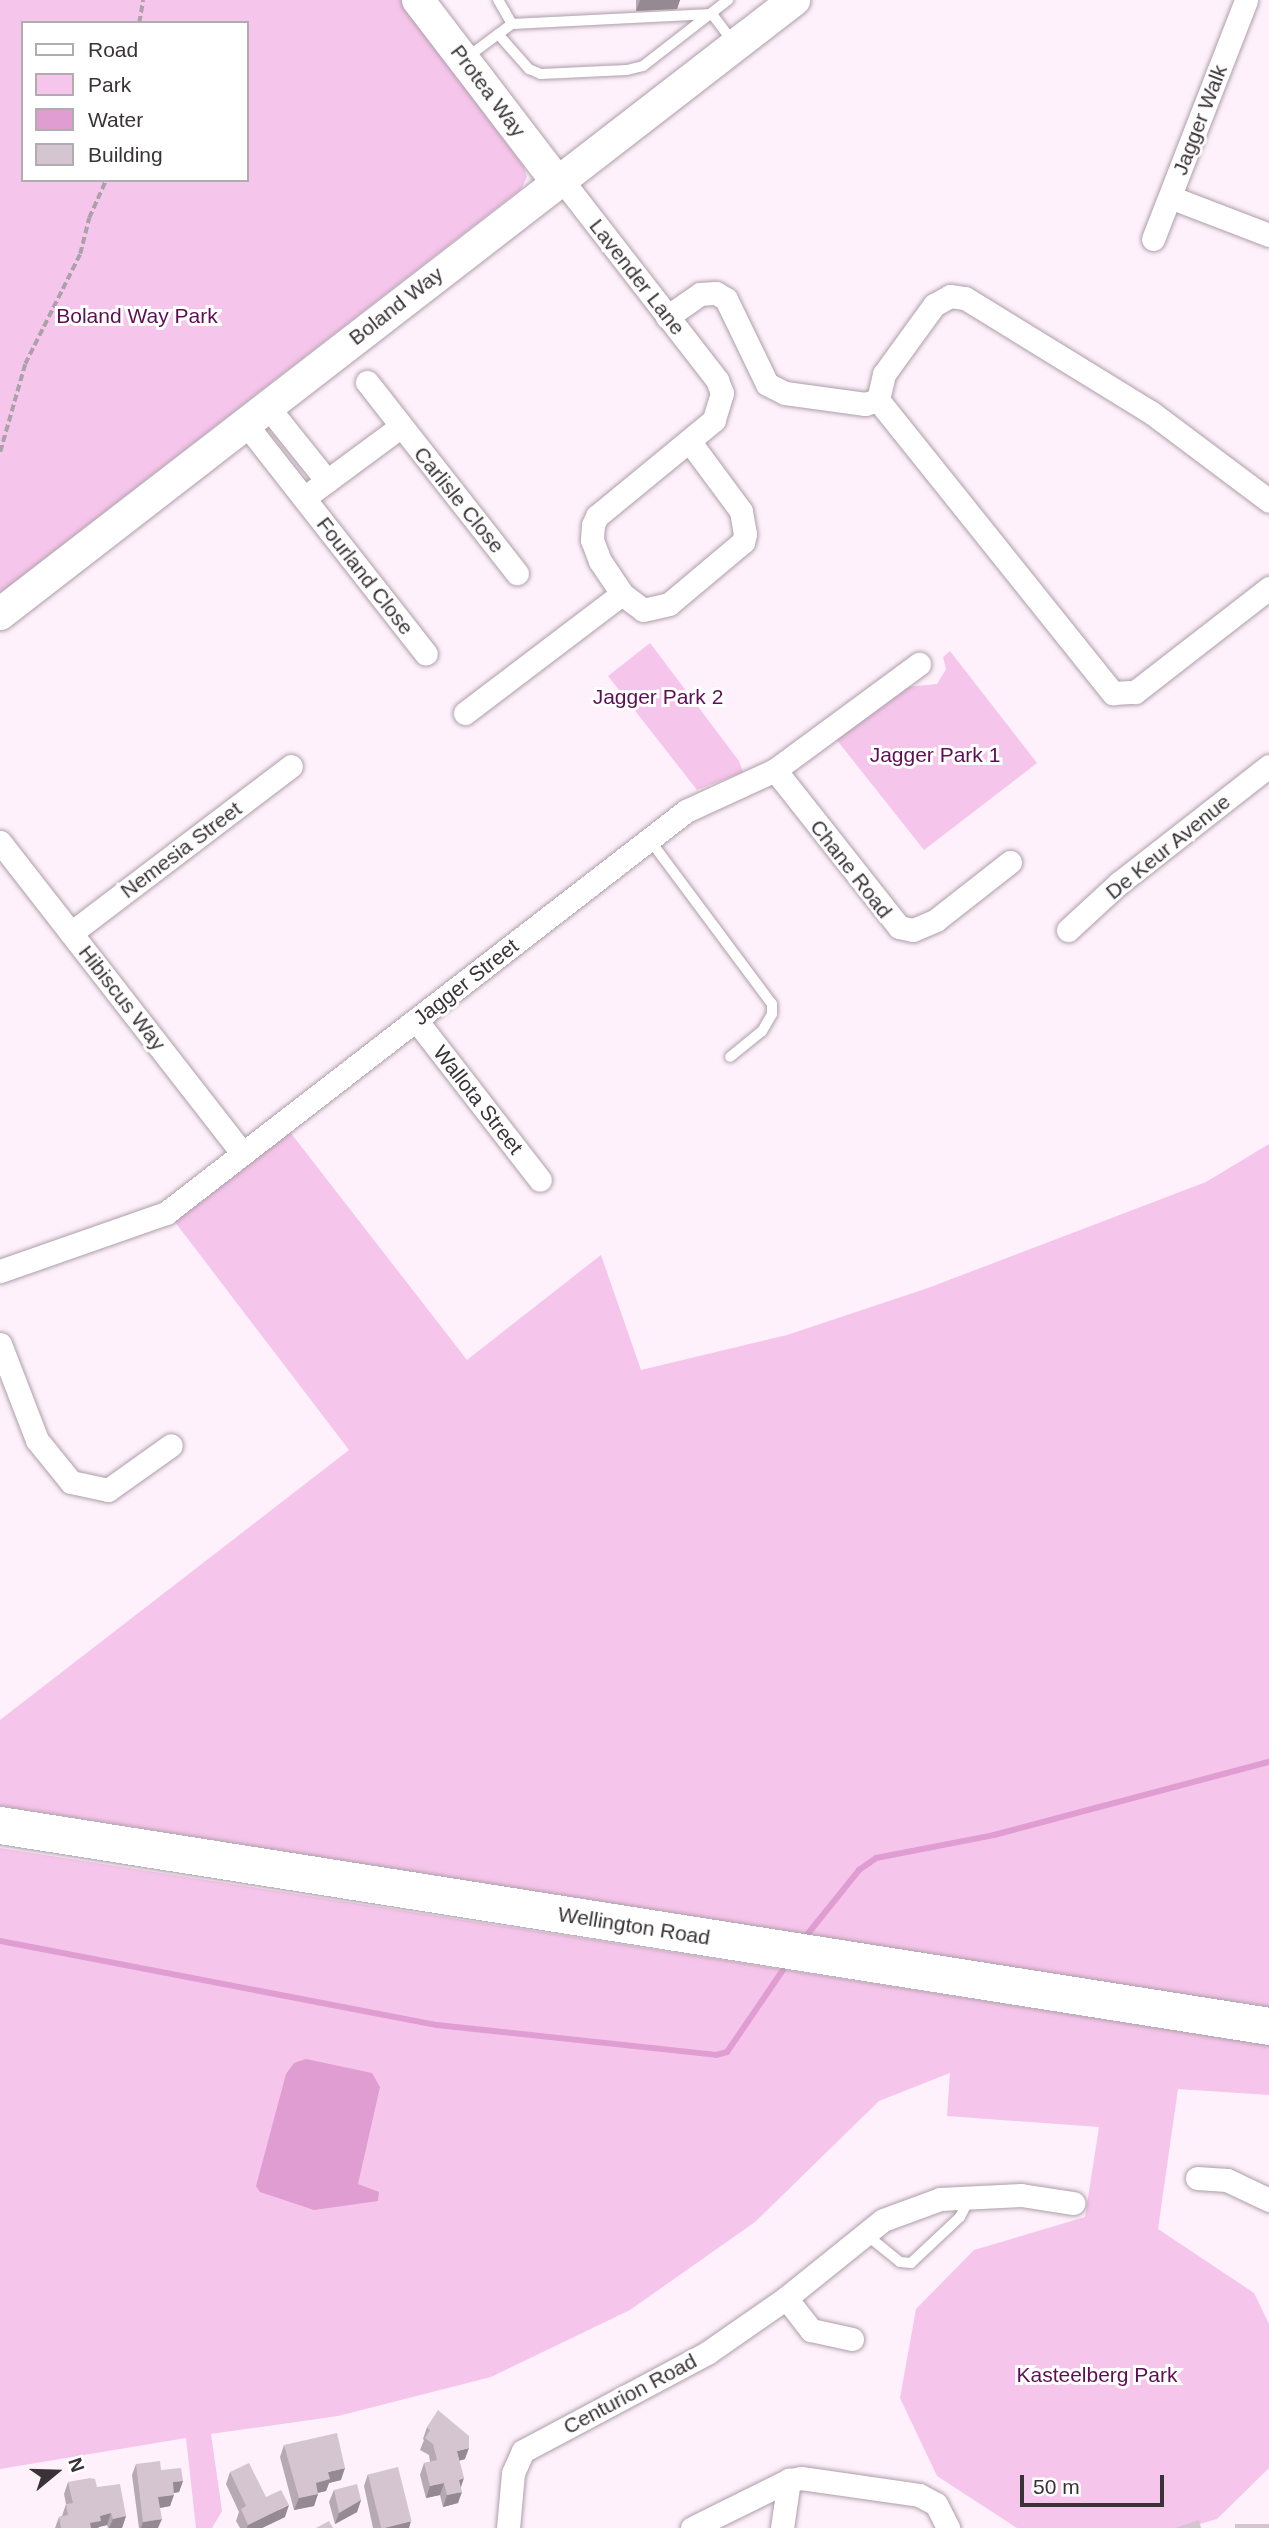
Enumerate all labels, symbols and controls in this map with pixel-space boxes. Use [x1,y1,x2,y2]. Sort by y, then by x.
legend [21,21,248,182]
text: Road [88,38,138,61]
street label: Protea Way [445,40,531,142]
street label: Jagger Walk [1167,61,1233,179]
text: Park [88,73,131,96]
text: Water [88,108,143,131]
text: Building [88,143,163,166]
street label: Lavender Lane [584,214,690,340]
street label: Boland Way [344,261,448,351]
park label: Boland Way Park [56,303,218,329]
street label: Carlisle Close [408,442,510,558]
street label: Fourland Close [311,512,419,640]
park label: Jagger Park 2 [593,684,723,710]
park label: Jagger Park 1 [870,742,1000,768]
street label: De Keur Avenue [1100,789,1236,905]
street label: Nemesia Street [116,796,246,904]
street label: Chane Road [805,815,897,923]
street label: Jagger Street [409,933,523,1031]
street label: Hibiscus Way [73,940,171,1056]
street label: Wallota Street [428,1041,528,1159]
street label: Wellington Road [556,1902,712,1950]
street label: Centurion Road [559,2348,701,2440]
park label: Kasteelberg Park [1016,2362,1178,2388]
north arrow [21,2437,91,2507]
text: N [64,2455,88,2475]
scale bar [1024,2462,1168,2506]
text: 50 m [1033,2475,1080,2498]

